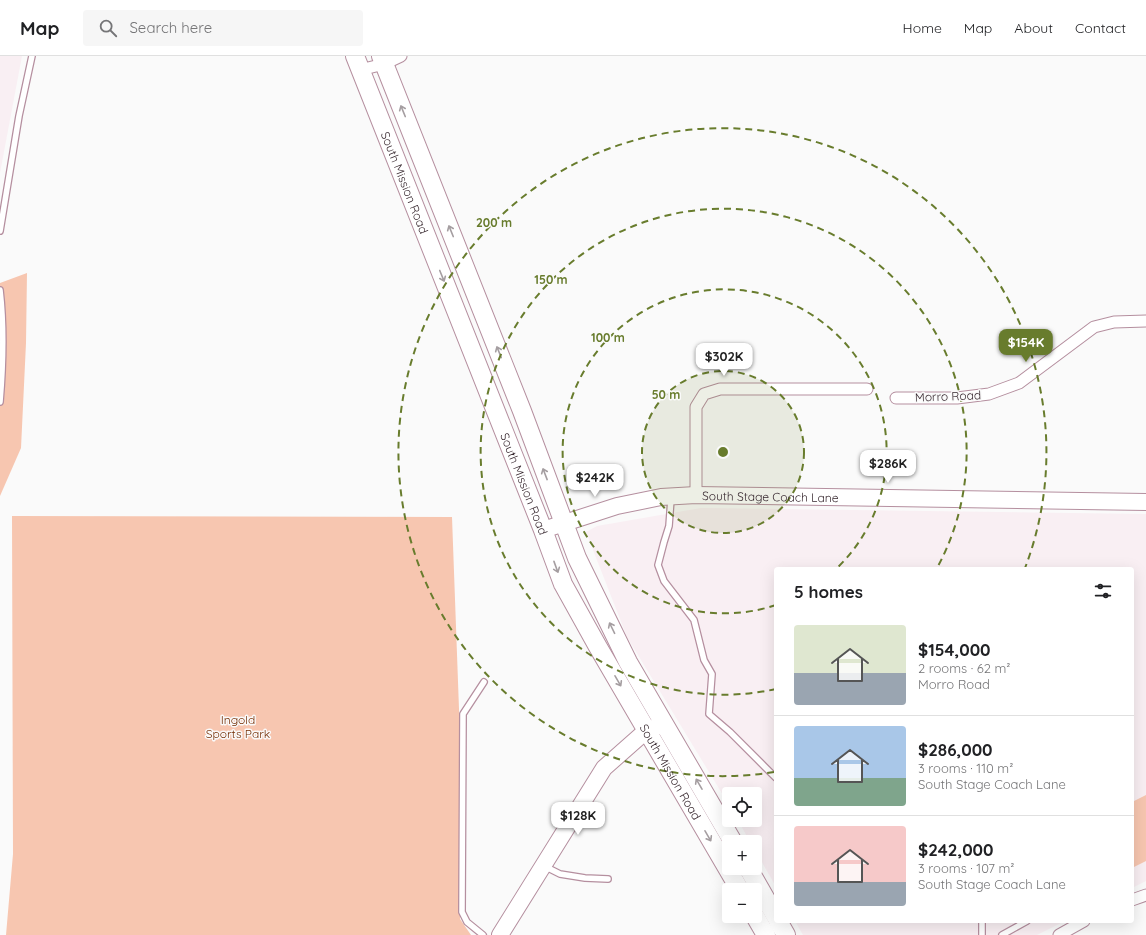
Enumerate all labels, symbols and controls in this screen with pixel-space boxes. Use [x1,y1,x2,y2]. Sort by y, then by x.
search box [83,10,363,46]
text: Map [20,16,59,40]
icon: search [97,17,119,39]
text: Search here [129,18,212,37]
text: Home [903,19,942,37]
text: Map [964,19,992,37]
text: About [1014,19,1053,37]
text: Contact [1075,19,1126,37]
one-way arrow [399,105,406,117]
street label: South Mission Road [378,129,432,236]
text: 200 m [476,215,512,230]
one-way arrow [446,226,454,238]
one-way arrow [439,269,446,281]
text: 150 m [534,272,568,287]
pin: $154K [998,329,1054,363]
text: 100 m [591,330,625,345]
text: $154K [1008,334,1044,350]
pin: $302K [696,343,752,377]
one-way arrow [494,347,502,359]
text: $302K [705,348,743,364]
text: 50 m [652,387,680,402]
street label: Morro Road [915,387,981,405]
street label: South Mission Road [498,430,552,537]
centre of rings [716,445,730,459]
pin: $286K [860,450,916,484]
text: $286K [869,455,907,471]
pin: $242K [567,464,623,498]
one-way arrow [541,468,549,480]
text: $242K [576,469,614,485]
street label: South Stage Coach Lane [702,488,839,505]
one-way arrow [553,560,561,572]
icon: filters [1092,580,1114,602]
text: 5 homes [794,581,863,602]
one-way arrow [607,622,615,634]
text: $154,000 [918,639,991,660]
icon: home [826,641,874,689]
text: 2 rooms · 62 m² [918,660,1010,676]
one-way arrow [614,675,622,687]
text: Morro Road [918,676,990,692]
park label: Ingold Sports Park [206,712,270,741]
street label: South Mission Road [637,721,705,822]
text: $286,000 [918,739,993,760]
icon: home [826,742,874,790]
text: 3 rooms · 110 m² [918,760,1013,776]
text: South Stage Coach Lane [918,776,1066,792]
one-way arrow [695,778,703,790]
map controls [722,787,762,923]
button: locate [722,787,762,827]
pin: $128K [550,802,606,836]
text: $128K [560,807,596,823]
one-way arrow [705,830,713,842]
button: + [722,835,762,875]
text: $242,000 [918,839,993,860]
icon: home [826,842,874,890]
text: 3 rooms · 107 m² [918,860,1014,876]
text: South Stage Coach Lane [918,876,1066,892]
button: − [722,883,762,923]

